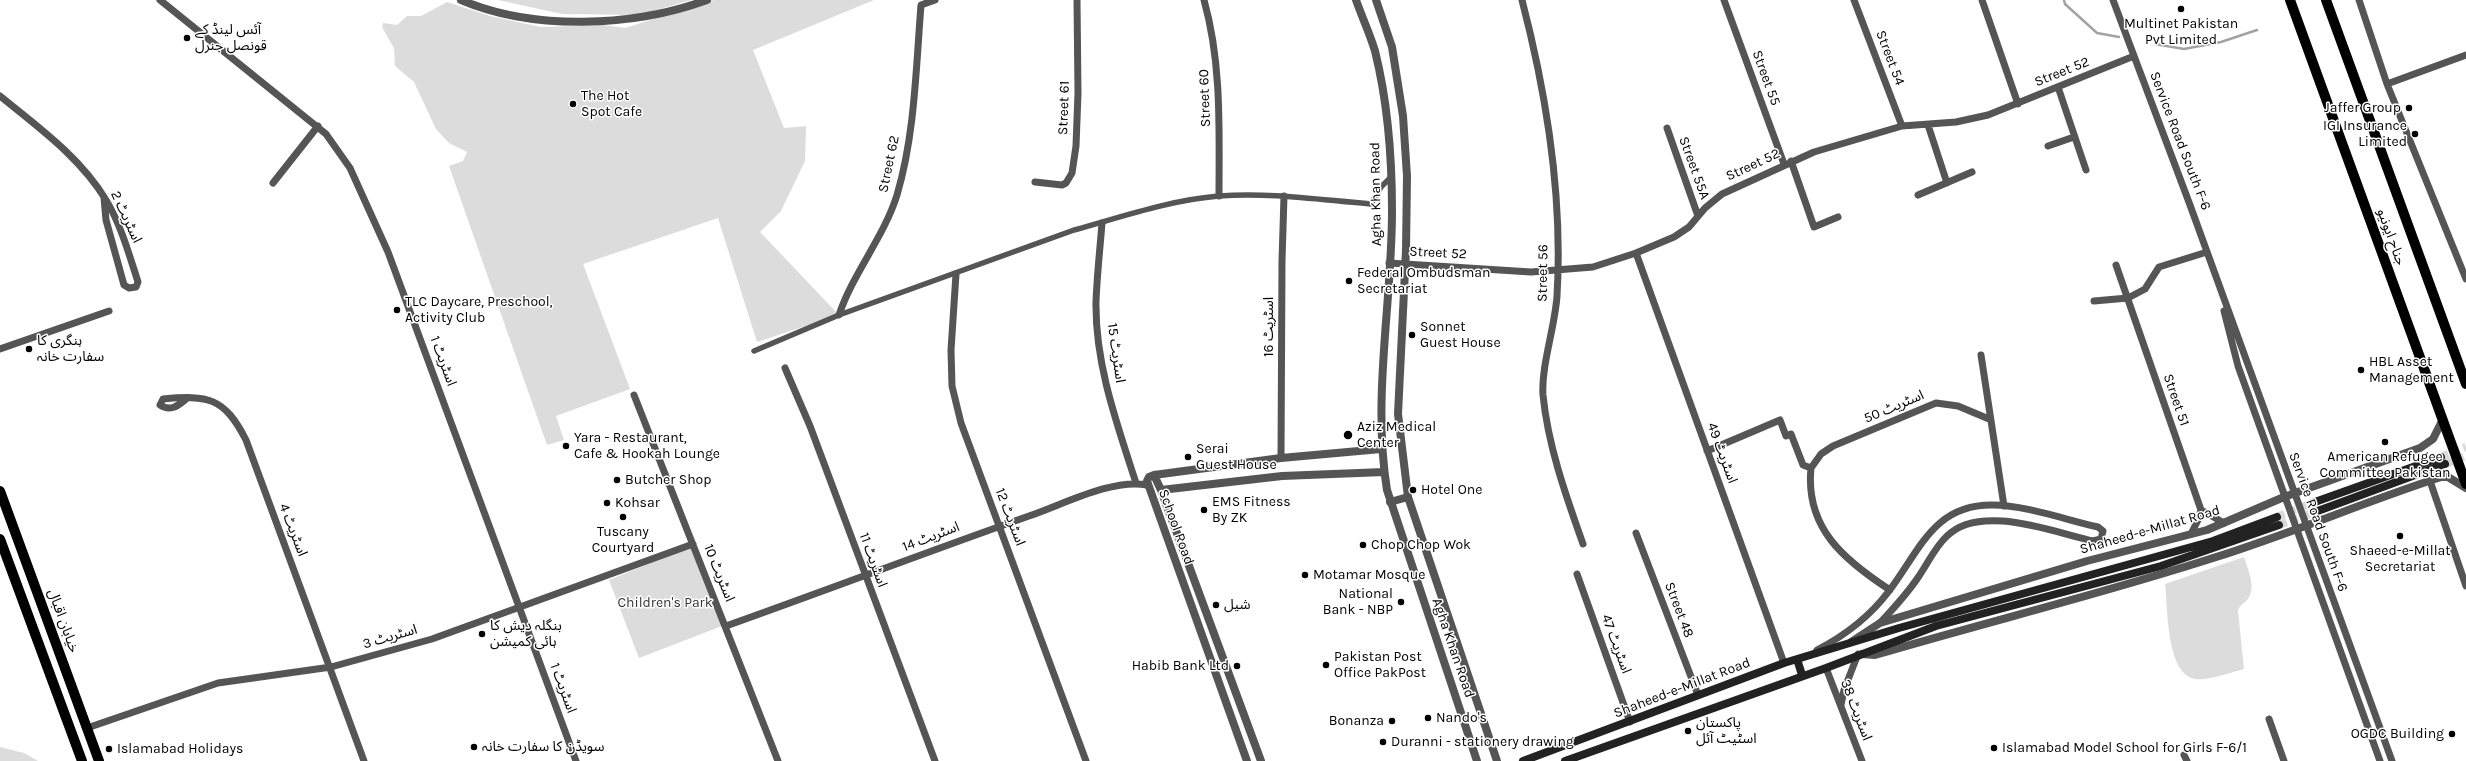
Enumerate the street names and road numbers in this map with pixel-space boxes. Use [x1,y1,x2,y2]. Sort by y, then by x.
street label: Street 54 [1872,28,1908,88]
street label: Street 55 [1748,48,1784,108]
street label: Street 52 [2032,53,2092,91]
street label: Street 60 [1196,69,1214,127]
street label: Service Road South F-6 [2146,69,2214,213]
street label: Street 61 [1055,81,1073,135]
street label: Street 62 [875,134,903,194]
street label: Street 55A [1675,134,1713,202]
street label: Agha Khan Road [1367,142,1385,246]
street label: Street 52 [1723,145,1783,185]
street label: اسٹریٹ 2 [107,188,145,246]
street label: جناح ایونیو [2373,206,2409,268]
street label: Street 52 [1409,243,1467,263]
street label: Street 56 [1534,244,1552,302]
street label: اسٹریٹ 16 [1261,297,1277,357]
street label: اسٹریٹ 15 [1104,322,1128,384]
street label: اسٹریٹ 1 [426,334,460,388]
street label: Street 51 [2159,372,2193,428]
street label: اسٹریٹ 50 [1861,387,1927,427]
street label: اسٹریٹ 49 [1703,420,1741,486]
street label: Service Road South F-6 [2285,450,2351,594]
street label: اسٹریٹ 12 [991,486,1029,548]
street label: School Road [1155,487,1197,567]
street label: اسٹریٹ 4 [275,501,311,559]
street label: Shaheed-e-Millat Road [2078,502,2222,558]
street label: اسٹریٹ 14 [900,518,962,556]
street label: اسٹریٹ 11 [855,530,891,590]
street label: اسٹریٹ 10 [700,542,738,604]
street label: Street 48 [1661,580,1697,640]
street label: خیابان اقبال [44,587,82,655]
street label: Agha Khan Road [1428,596,1478,700]
street label: اسٹریٹ 47 [1598,612,1634,676]
street label: اسٹریٹ 3 [361,621,419,653]
street label: Shaheed-e-Millat Road [1611,654,1753,722]
street label: اسٹریٹ 1 [546,661,580,715]
street label: اسٹریٹ 38 [1837,677,1875,743]

